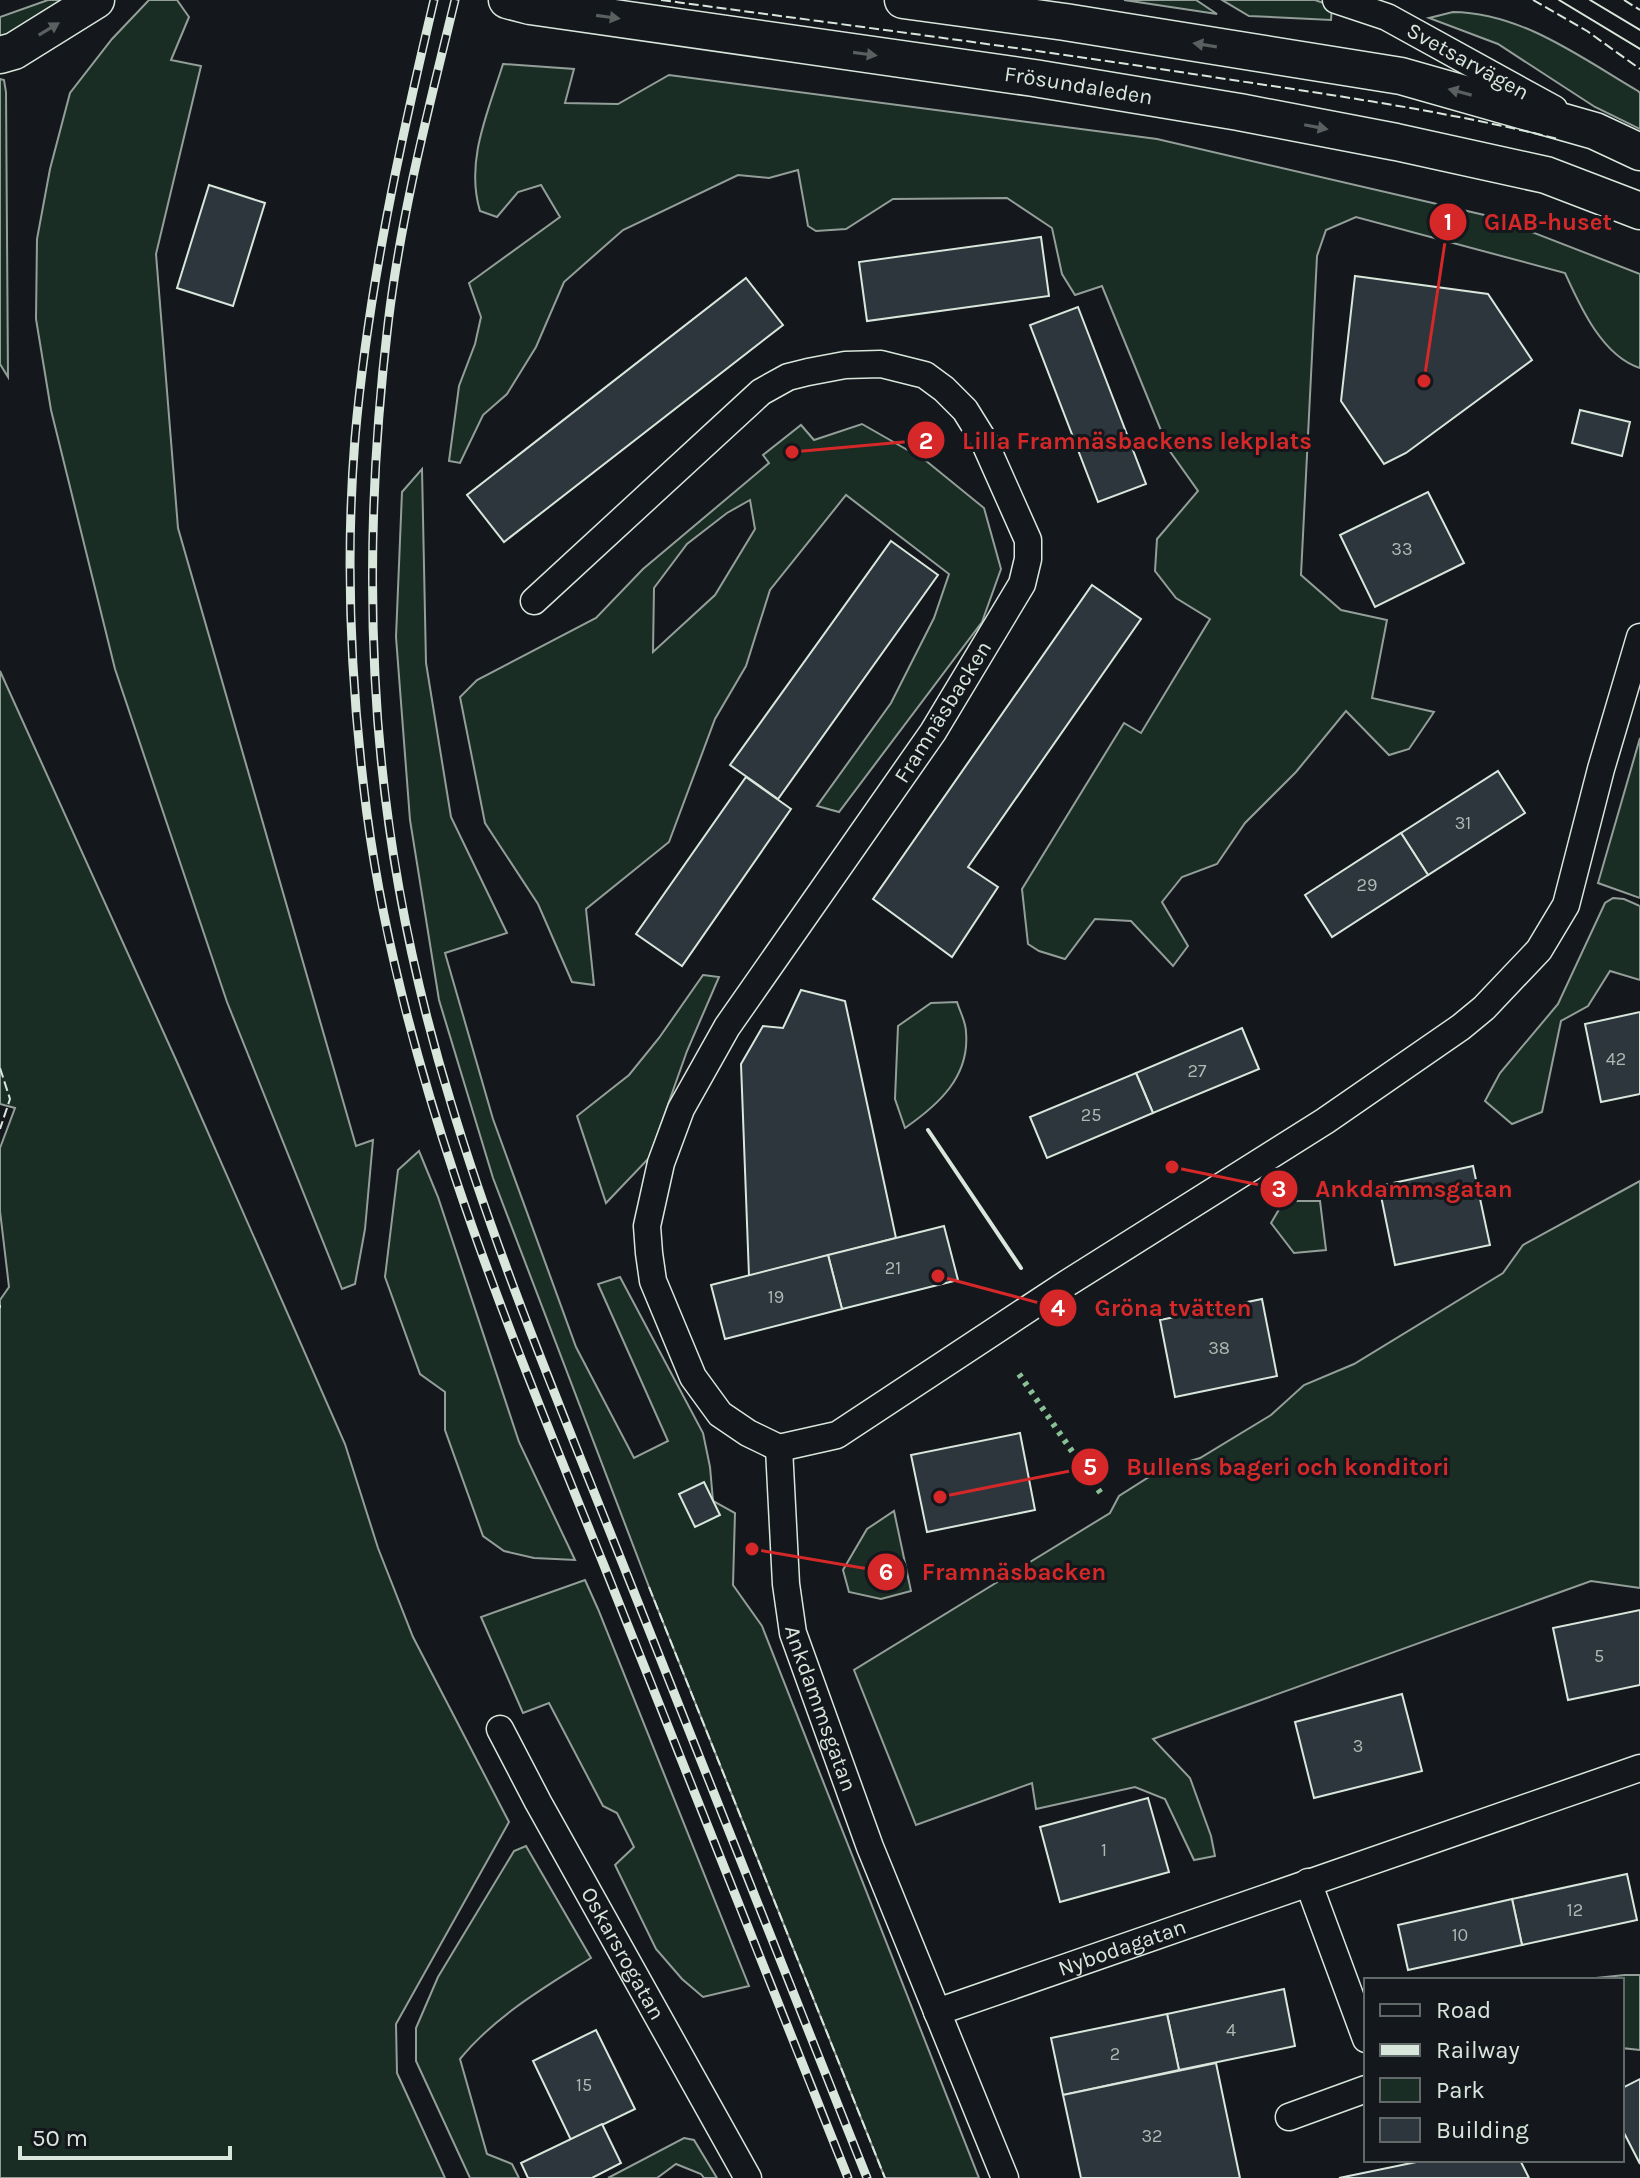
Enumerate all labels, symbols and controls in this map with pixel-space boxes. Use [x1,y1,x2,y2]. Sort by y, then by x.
one-way arrow [595,11,620,24]
street label: Svetsarvägen [1402,17,1534,106]
one-way arrow [38,22,60,36]
one-way arrow [1192,38,1217,51]
one-way arrow [853,48,878,61]
street label: Frösundaleden [1003,61,1155,110]
one-way arrow [1448,86,1473,98]
one-way arrow [1304,121,1329,133]
callout: GIAB-huset [1428,198,1628,246]
text: 1 [1444,208,1452,236]
text: GIAB-huset [1484,208,1612,236]
callout: Lilla Framnäsbackens lekplats [906,416,1328,464]
text: 2 [919,427,933,455]
text: Lilla Framnäsbackens lekplats [962,427,1312,455]
house number: 33 [1391,538,1413,560]
street label: Framnäsbacken [889,636,997,788]
house number: 31 [1455,812,1471,834]
house number: 29 [1357,874,1377,896]
house number: 42 [1606,1048,1626,1070]
house number: 27 [1188,1060,1207,1082]
house number: 25 [1081,1104,1101,1126]
callout: Ankdammsgatan [1259,1165,1529,1213]
text: 3 [1272,1175,1286,1203]
text: Ankdammsgatan [1315,1175,1513,1203]
house number: 21 [885,1257,901,1279]
callout: Gröna tvätten [1038,1284,1267,1332]
house number: 19 [768,1286,784,1308]
text: 4 [1051,1294,1065,1322]
text: Gröna tvätten [1095,1294,1251,1322]
house number: 38 [1208,1337,1230,1359]
callout: Bullens bageri och konditori [1070,1443,1466,1491]
text: 5 [1083,1453,1097,1481]
text: Bullens bageri och konditori [1126,1453,1450,1481]
callout: Framnäsbacken [866,1548,1122,1596]
text: 6 [879,1558,893,1586]
text: Framnäsbacken [922,1558,1106,1586]
street label: Ankdammsgatan [779,1624,862,1795]
house number: 5 [1594,1645,1604,1667]
house number: 3 [1353,1735,1363,1757]
house number: 1 [1101,1839,1107,1861]
street label: Oskarsrogatan [575,1883,670,2025]
house number: 12 [1567,1899,1583,1921]
street label: Nybodagatan [1055,1914,1190,1982]
house number: 10 [1452,1924,1468,1946]
legend [1364,1978,1624,2162]
text: Road [1436,1996,1491,2024]
house number: 4 [1226,2019,1236,2041]
text: Railway [1436,2036,1520,2064]
house number: 2 [1110,2043,1120,2065]
house number: 15 [576,2074,592,2096]
text: Park [1436,2076,1485,2104]
scale bar [20,2110,230,2160]
text: Building [1436,2116,1529,2144]
text: 50 m [32,2124,88,2152]
house number: 32 [1141,2125,1163,2147]

